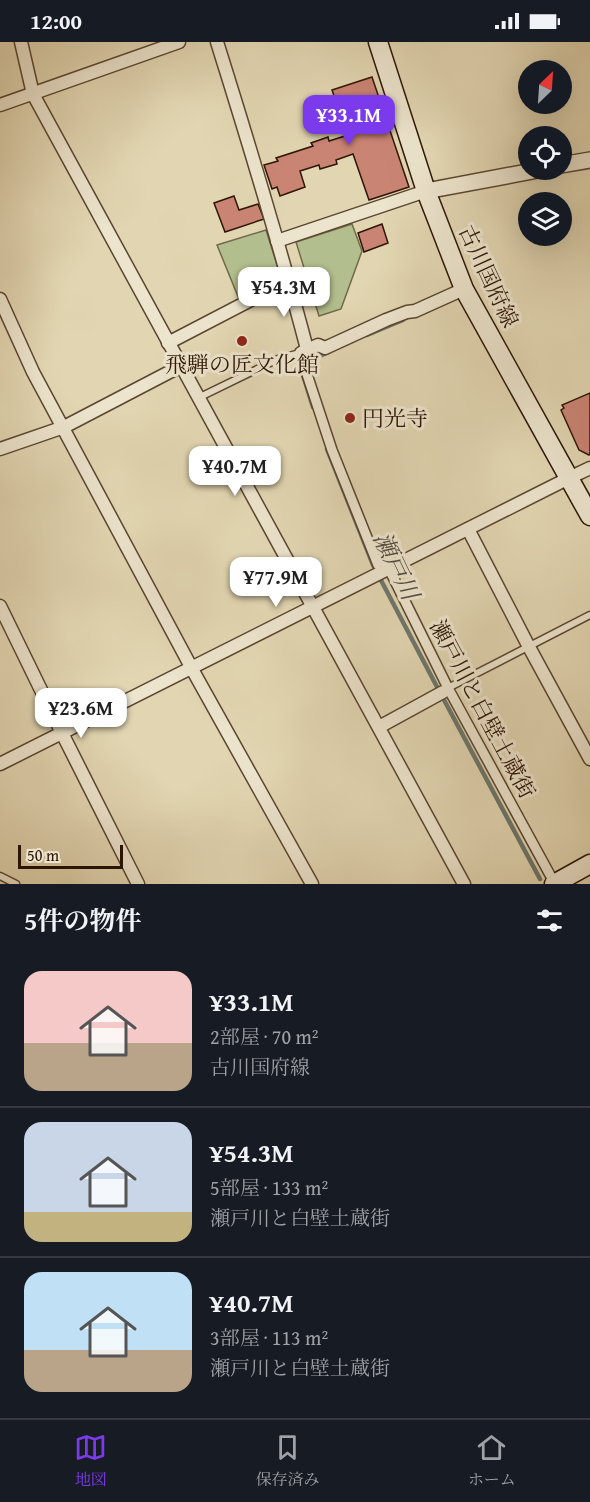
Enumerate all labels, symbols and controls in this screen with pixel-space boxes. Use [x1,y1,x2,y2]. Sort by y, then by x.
text: 12:00 [30,5,82,37]
north arrow [518,60,572,114]
map controls [518,60,572,246]
pin: ¥33.1M [300,95,398,146]
text: ¥33.1M [317,100,381,129]
button: locate [518,126,572,180]
button: layers [518,192,572,246]
street label: 古川国府線 [451,219,527,333]
pin: ¥54.3M [235,267,333,318]
text: ¥54.3M [252,272,316,301]
marker: 飛騨の匠文化館 [235,334,249,348]
place label: 飛騨の匠文化館 [165,348,319,380]
place label: 円光寺 [362,402,428,434]
marker: 円光寺 [343,411,357,425]
pin: ¥40.7M [186,446,284,497]
text: ¥40.7M [203,451,267,480]
water label: 瀬戸川 [365,526,429,609]
pin: ¥77.9M [227,557,325,608]
text: ¥77.9M [244,562,308,591]
street label: 瀬戸川と白壁土蔵街 [422,614,544,804]
pin: ¥23.6M [32,688,130,739]
text: ¥23.6M [49,693,113,722]
scale bar [18,842,123,870]
text: 50 m [27,843,59,867]
text: 5件の物件 [24,901,141,940]
icon: filters [533,904,566,937]
text: ¥33.1M [210,982,294,1021]
icon: home [72,995,144,1067]
text: 2部屋 · 70 m² [210,1022,319,1051]
text: 古川国府線 [210,1052,310,1081]
text: ¥54.3M [210,1133,294,1172]
icon: home [72,1146,144,1218]
text: 5部屋 · 133 m² [210,1173,328,1202]
text: 瀬戸川と白壁土蔵街 [210,1203,390,1232]
text: ¥40.7M [210,1283,294,1322]
icon: home [72,1296,144,1368]
text: 3部屋 · 113 m² [210,1323,328,1352]
text: 瀬戸川と白壁土蔵街 [210,1353,390,1382]
tab: 地図 [74,1431,107,1491]
tab: 保存済み [255,1431,319,1491]
tab: ホーム [468,1431,516,1491]

